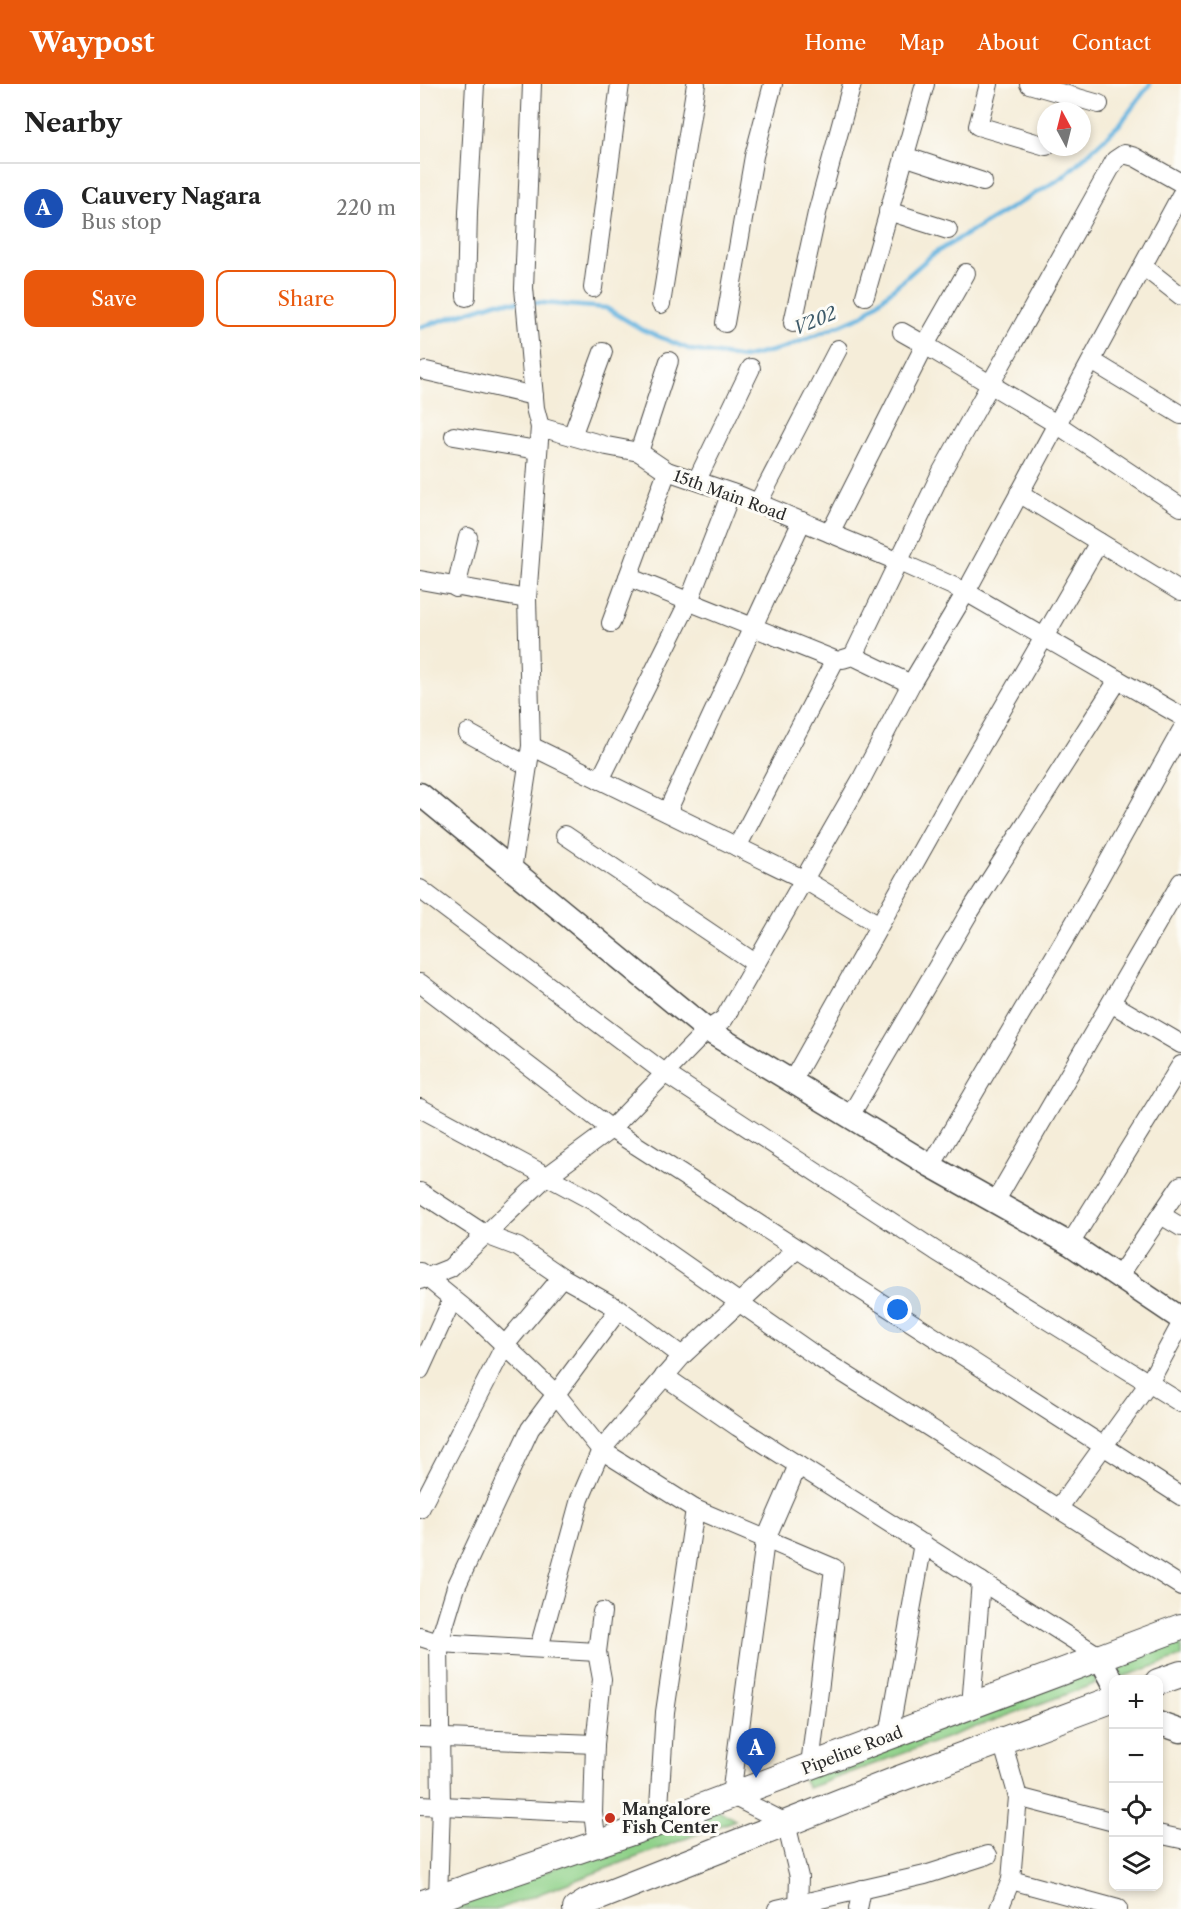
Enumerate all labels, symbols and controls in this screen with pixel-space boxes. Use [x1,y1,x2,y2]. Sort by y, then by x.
text: Waypost [30,25,154,59]
text: Home [805,30,866,55]
text: Map [899,30,944,55]
text: About [977,30,1039,55]
text: Contact [1072,30,1151,55]
north arrow [1037,102,1091,156]
text: Nearby [24,107,122,139]
text: Cauvery Nagara [81,183,261,210]
text: A [36,196,51,220]
text: 220 m [336,196,396,220]
text: Bus stop [81,210,162,234]
button: Save [24,270,204,327]
button: Share [216,270,396,327]
water label: V202 [790,302,840,340]
street label: 15th Main Road [671,465,789,525]
your location [883,1295,912,1324]
map controls [1109,1675,1163,1891]
button: + [1109,1675,1163,1729]
street label: Pipeline Road [799,1721,906,1778]
pin: A [736,1728,776,1778]
button: − [1109,1729,1163,1783]
button: locate [1109,1783,1163,1837]
place label: Mangalore Fish Center [622,1799,718,1837]
marker: Mangalore Fish Center [603,1811,617,1825]
button: layers [1109,1837,1163,1891]

